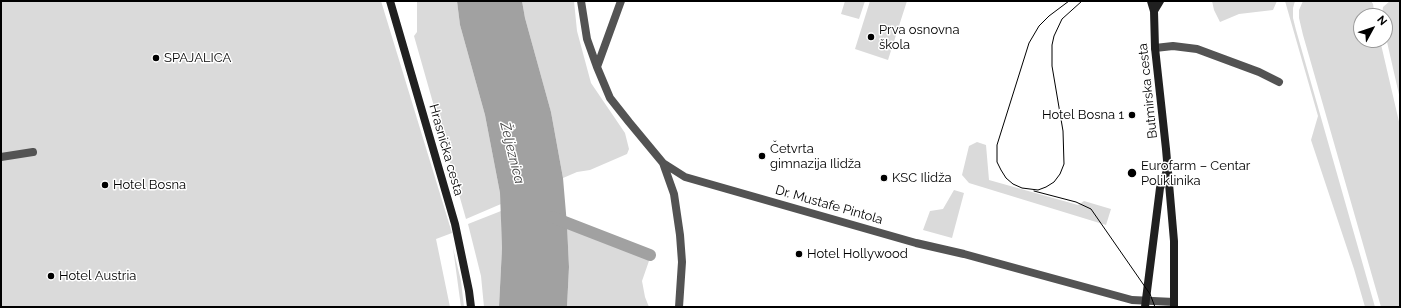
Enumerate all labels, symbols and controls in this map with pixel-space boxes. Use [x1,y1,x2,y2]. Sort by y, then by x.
north arrow [1353,8,1393,48]
text: N [1374,13,1389,28]
place label: Prva osnovna škola [879,22,959,53]
marker: Prva osnovna škola [866,32,876,42]
street label: Butmirska cesta [1135,42,1161,140]
place label: SPAJALICA [164,50,231,66]
marker: SPAJALICA [151,53,161,63]
street label: Hrasnička cesta [425,102,467,198]
place label: Hotel Bosna 1 [1042,107,1124,123]
marker: Hotel Bosna 1 [1127,110,1137,120]
water label: Željeznica [496,120,528,186]
place label: Četvrta gimnazija Ilidža [770,141,861,172]
marker: Četvrta gimnazija Ilidža [757,151,767,161]
place label: Eurofarm – Centar Poliklinika [1141,158,1250,189]
marker: Eurofarm – Centar Poliklinika [1126,167,1138,179]
place label: KSC Ilidža [892,170,952,186]
marker: KSC Ilidža [879,173,889,183]
place label: Hotel Bosna [113,177,186,193]
marker: Hotel Bosna [100,180,110,190]
street label: Dr. Mustafe Pintola [773,182,885,228]
place label: Hotel Hollywood [807,246,908,262]
marker: Hotel Hollywood [794,249,804,259]
place label: Hotel Austria [59,268,136,284]
marker: Hotel Austria [46,271,56,281]

